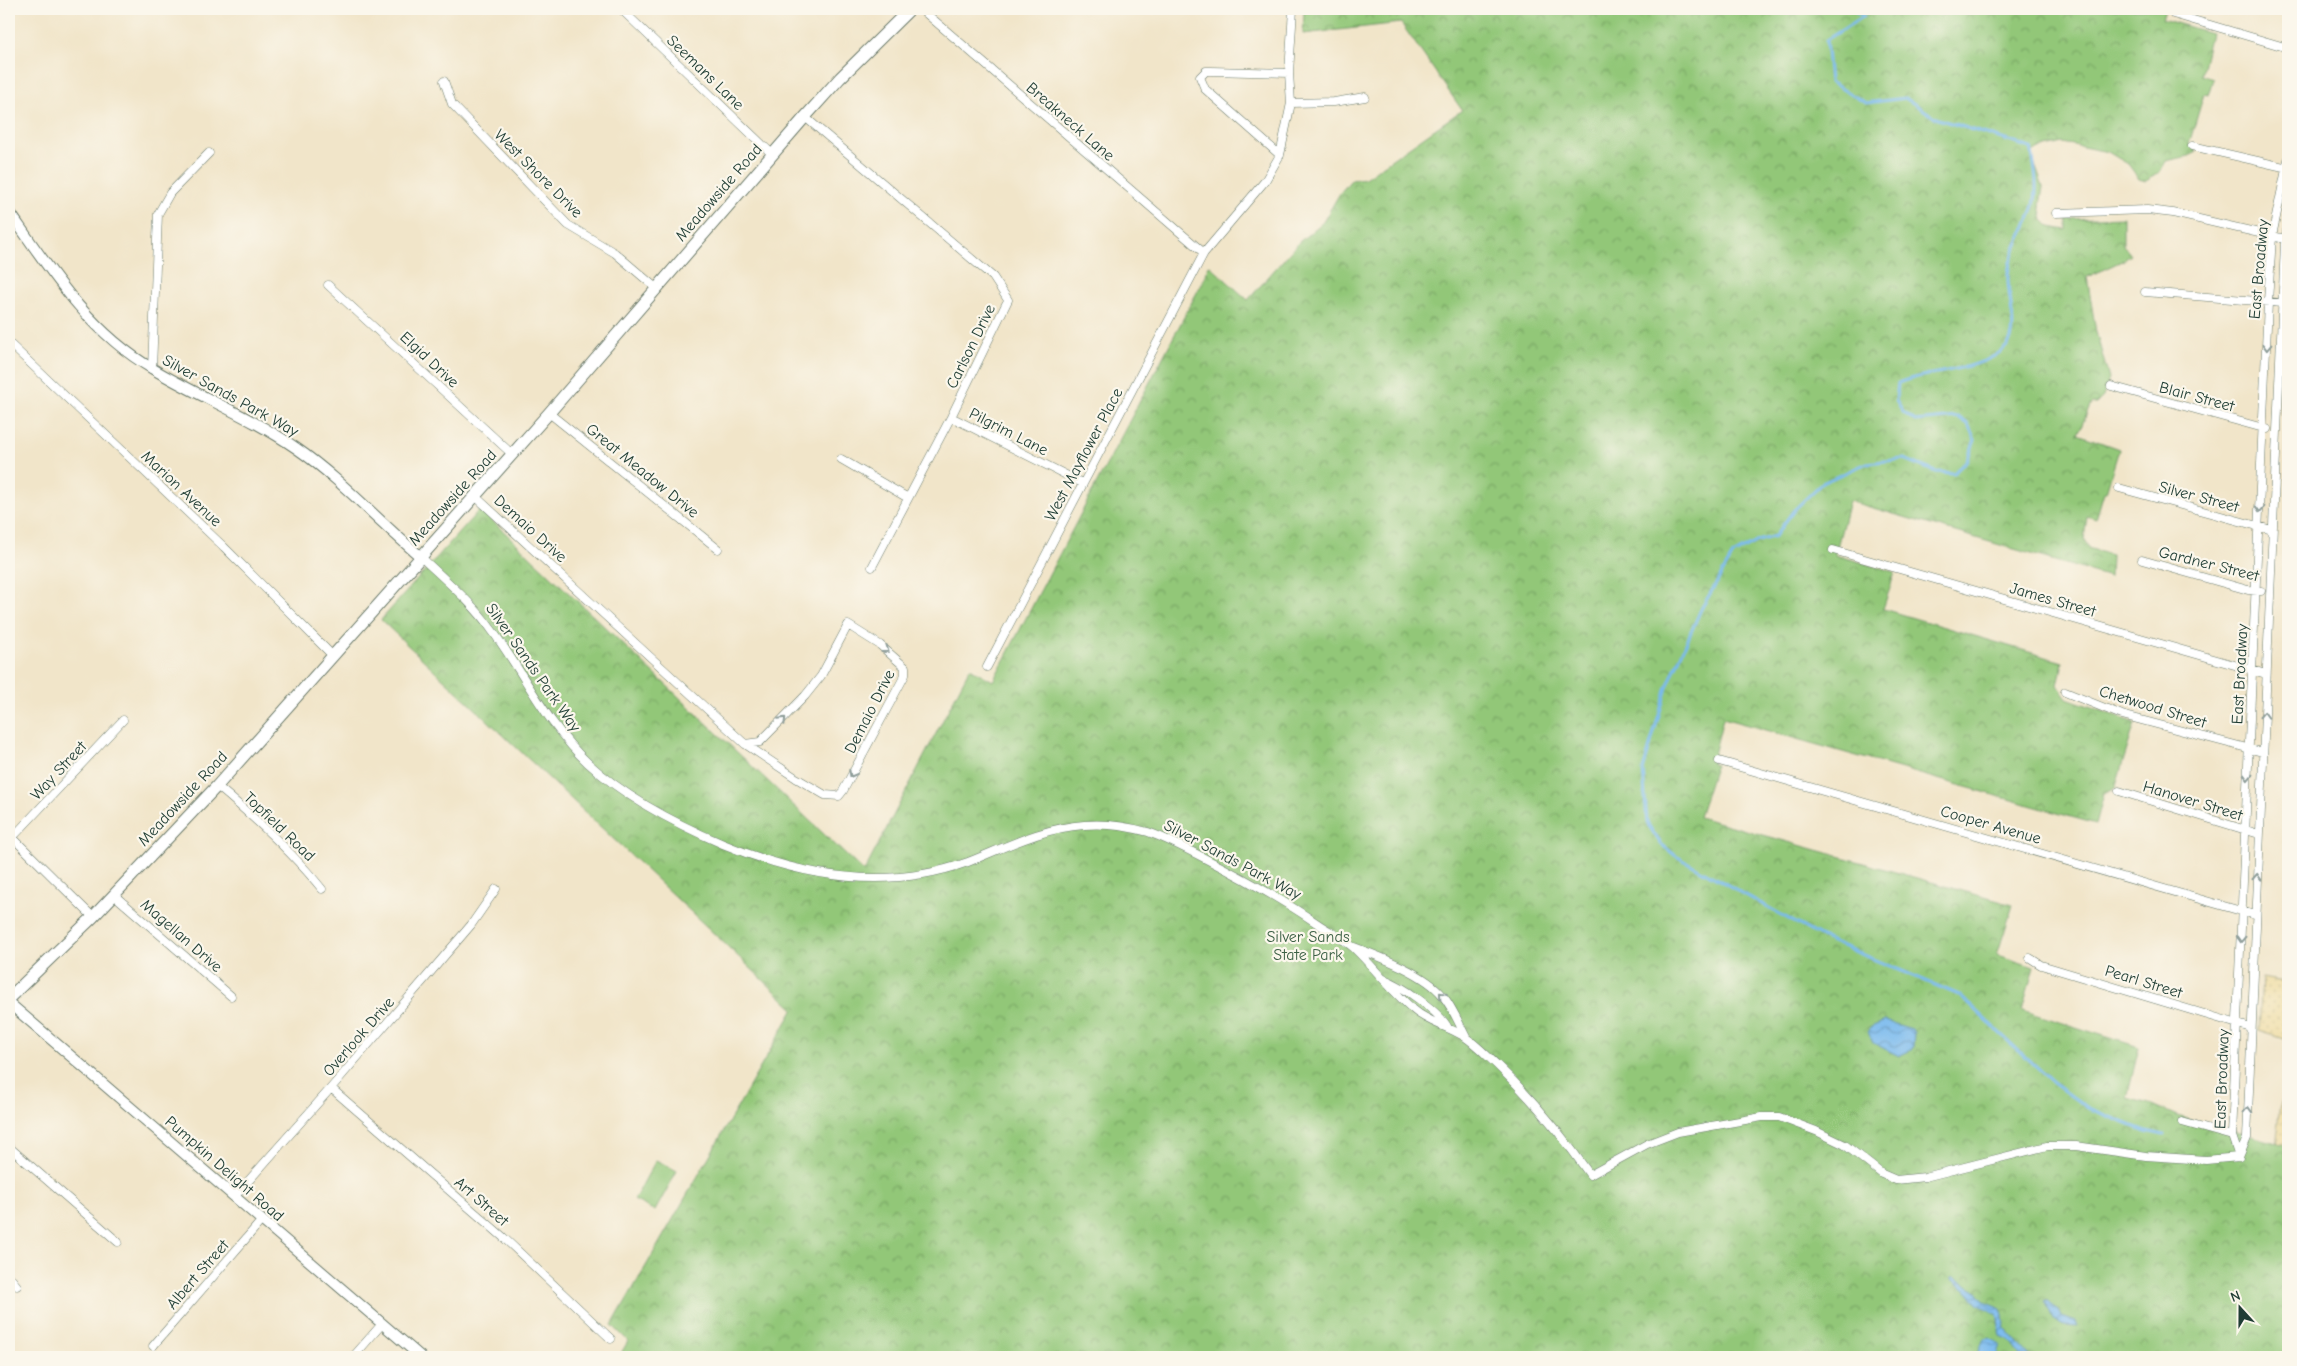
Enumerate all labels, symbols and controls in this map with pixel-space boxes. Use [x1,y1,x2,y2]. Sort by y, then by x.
street label: Seemans Lane [663,31,748,114]
street label: Breakneck Lane [1023,79,1118,165]
street label: West Shore Drive [491,126,586,221]
street label: Meadowside Road [672,140,766,245]
street label: East Broadway [2246,217,2272,320]
street label: Carlson Drive [943,301,999,392]
street label: Elgid Drive [396,328,462,391]
one-way arrow [2261,343,2272,351]
street label: Silver Sands Park Way [159,351,302,441]
street label: Blair Street [2157,378,2237,416]
street label: West Mayflower Place [1041,385,1127,524]
street label: Pilgrim Lane [966,404,1051,459]
street label: Great Meadow Drive [582,420,702,522]
street label: Meadowside Road [405,446,500,549]
street label: Marion Avenue [138,447,225,530]
street label: Silver Street [2157,478,2241,516]
street label: Demaio Drive [490,491,570,566]
one-way arrow [2255,506,2265,514]
street label: Gardner Street [2157,543,2261,585]
street label: James Street [2008,579,2098,621]
street label: Silver Sands Park Way [482,600,585,736]
street label: East Broadway [2228,623,2252,725]
one-way arrow [880,644,890,653]
street label: Demaio Drive [841,667,899,756]
street label: Chetwood Street [2097,682,2209,732]
one-way arrow [2259,711,2269,718]
one-way arrow [777,716,786,725]
street label: Way Street [27,737,91,804]
street label: Meadowside Road [134,748,231,850]
one-way arrow [848,769,858,778]
one-way arrow [2243,773,2254,781]
street label: Hanover Street [2141,777,2245,825]
street label: Topfield Road [240,788,319,865]
street label: Cooper Avenue [1938,802,2043,848]
street label: Silver Sands Park Way [1161,816,1305,904]
one-way arrow [2251,873,2262,881]
street label: Magellan Drive [137,895,226,976]
park label: Silver Sands State Park [1266,928,1350,964]
one-way arrow [2236,935,2247,943]
street label: Pearl Street [2103,962,2185,1002]
one-way arrow [1439,992,1448,1001]
street label: Overlook Drive [319,993,398,1080]
street label: East Broadway [2211,1028,2233,1130]
one-way arrow [2242,1105,2253,1113]
street label: Pumpkin Delight Road [161,1112,287,1225]
street label: Art Street [451,1173,512,1230]
street label: Albert Street [163,1236,233,1313]
north arrow [2214,1284,2264,1334]
text: N [2228,1287,2243,1306]

